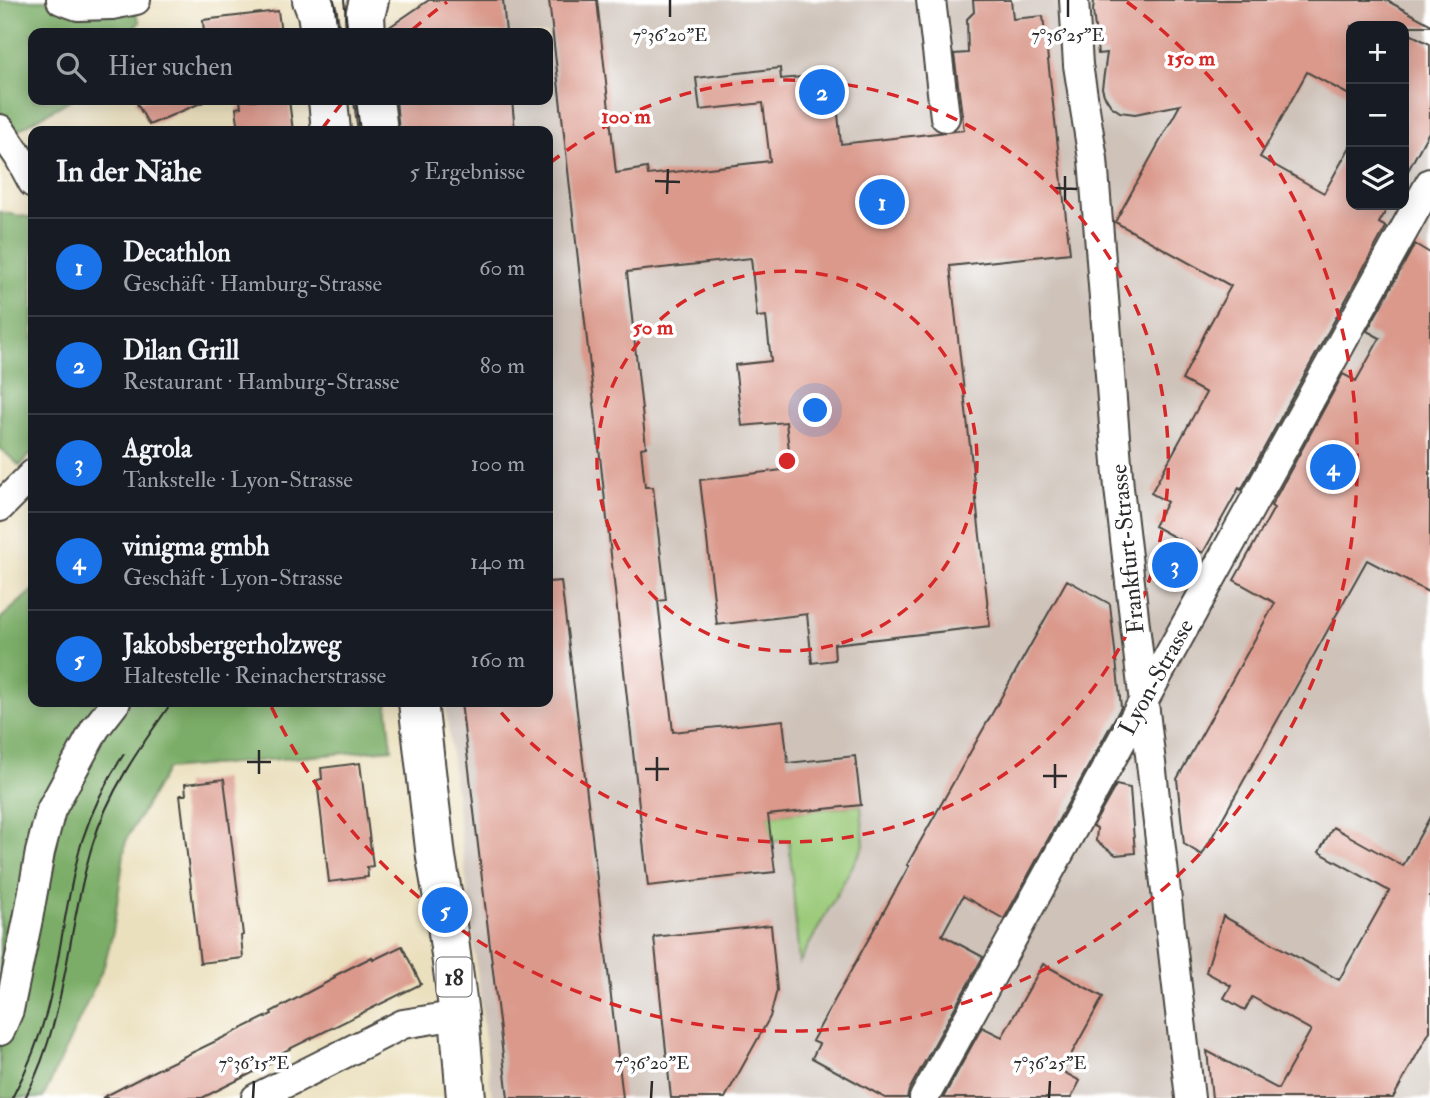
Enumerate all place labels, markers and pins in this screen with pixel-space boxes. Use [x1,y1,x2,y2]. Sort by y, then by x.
pin: 2 [799,66,845,118]
pin: 1 [859,176,905,228]
pin: 4 [1310,441,1356,493]
centre of rings [775,449,799,473]
pin: 3 [1152,539,1198,591]
pin: 5 [422,884,468,936]

